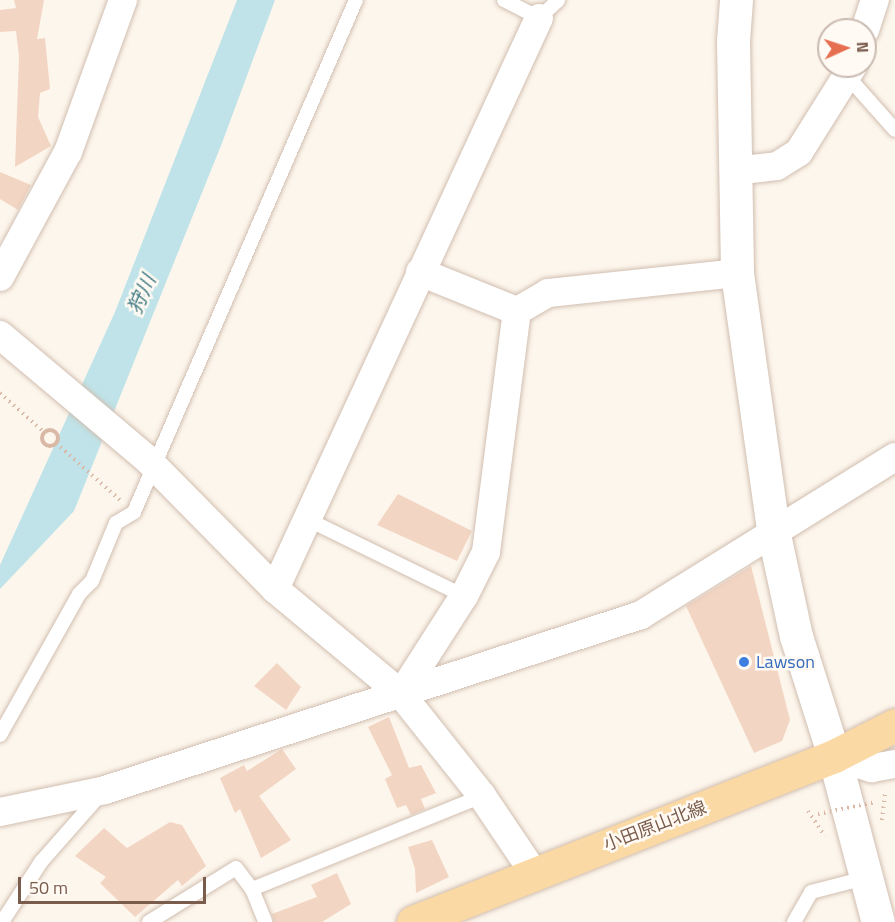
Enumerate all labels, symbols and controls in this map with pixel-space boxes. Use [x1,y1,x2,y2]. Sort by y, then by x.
north arrow [817,18,877,78]
text: N [851,41,875,53]
water label: 狩川 [122,271,160,317]
place label: Lawson [756,651,815,673]
marker: Lawson [737,655,751,669]
street label: 小田原山北線 [601,797,709,855]
scale bar [21,865,208,903]
text: 50 m [29,874,68,901]

